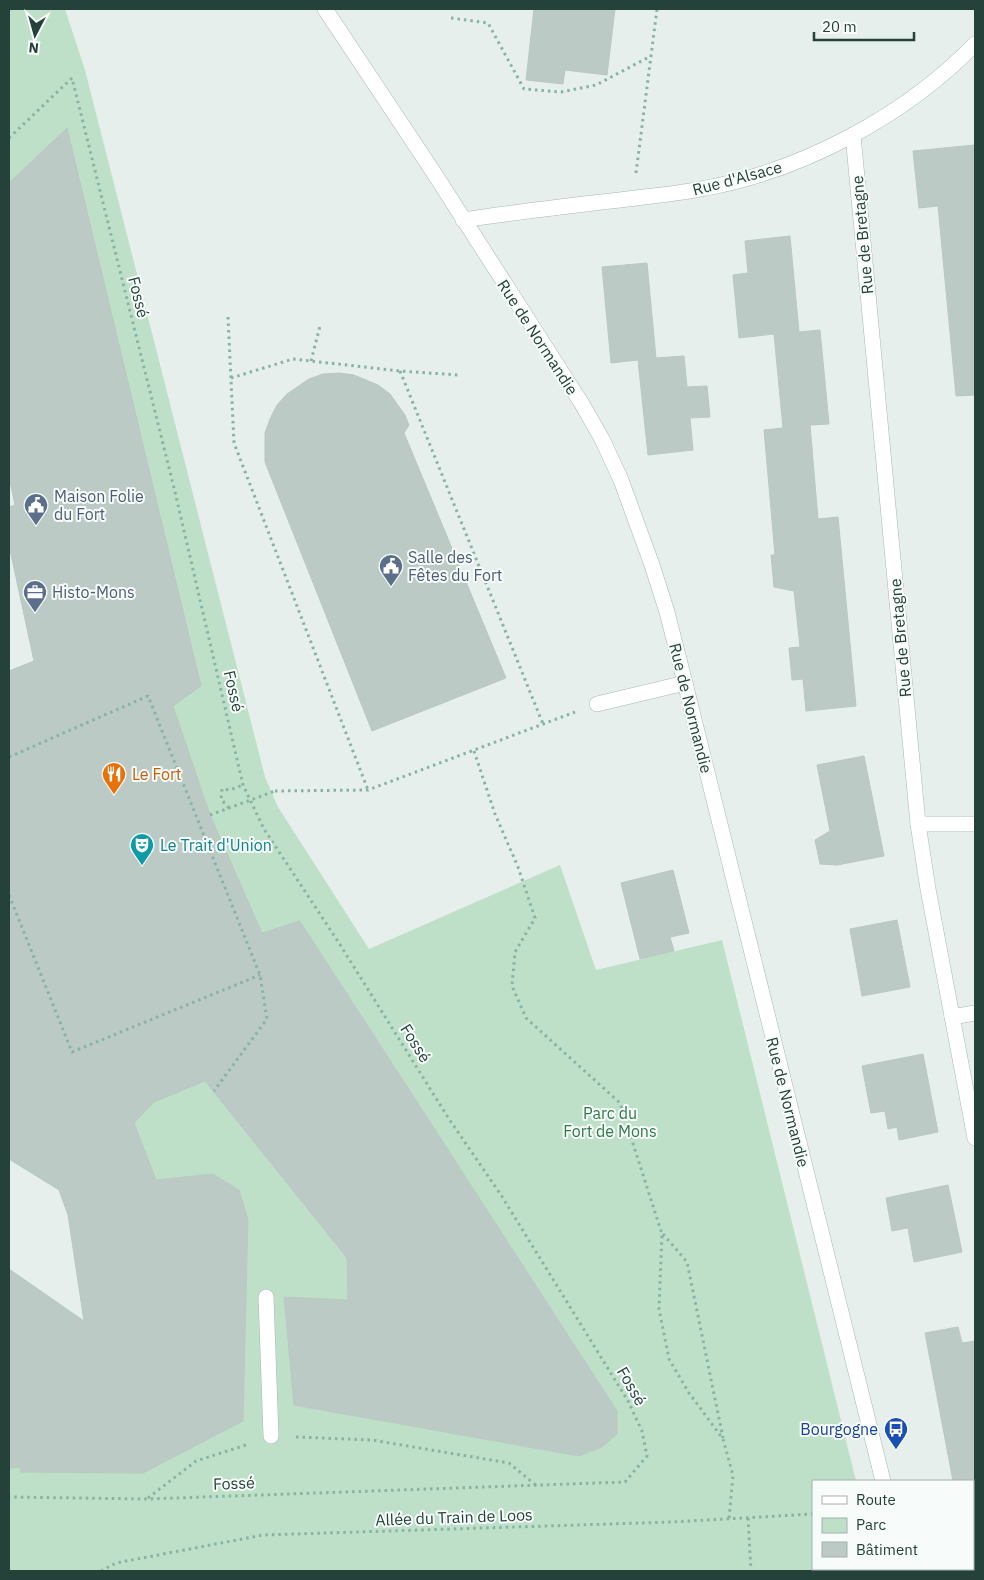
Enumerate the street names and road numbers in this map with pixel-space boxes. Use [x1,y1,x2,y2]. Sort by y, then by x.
street label: Rue d'Alsace [690,156,784,200]
street label: Rue de Bretagne [847,175,877,295]
street label: Fossé [124,274,154,320]
street label: Rue de Normandie [493,276,583,399]
street label: Rue de Bretagne [885,578,915,698]
street label: Rue de Normandie [665,641,717,775]
street label: Fossé [220,668,248,714]
street label: Fossé [396,1020,436,1066]
street label: Rue de Normandie [762,1035,814,1169]
street label: Fossé [613,1363,651,1409]
street label: Fossé [213,1472,255,1494]
street label: Allée du Train de Loos [375,1504,533,1530]

